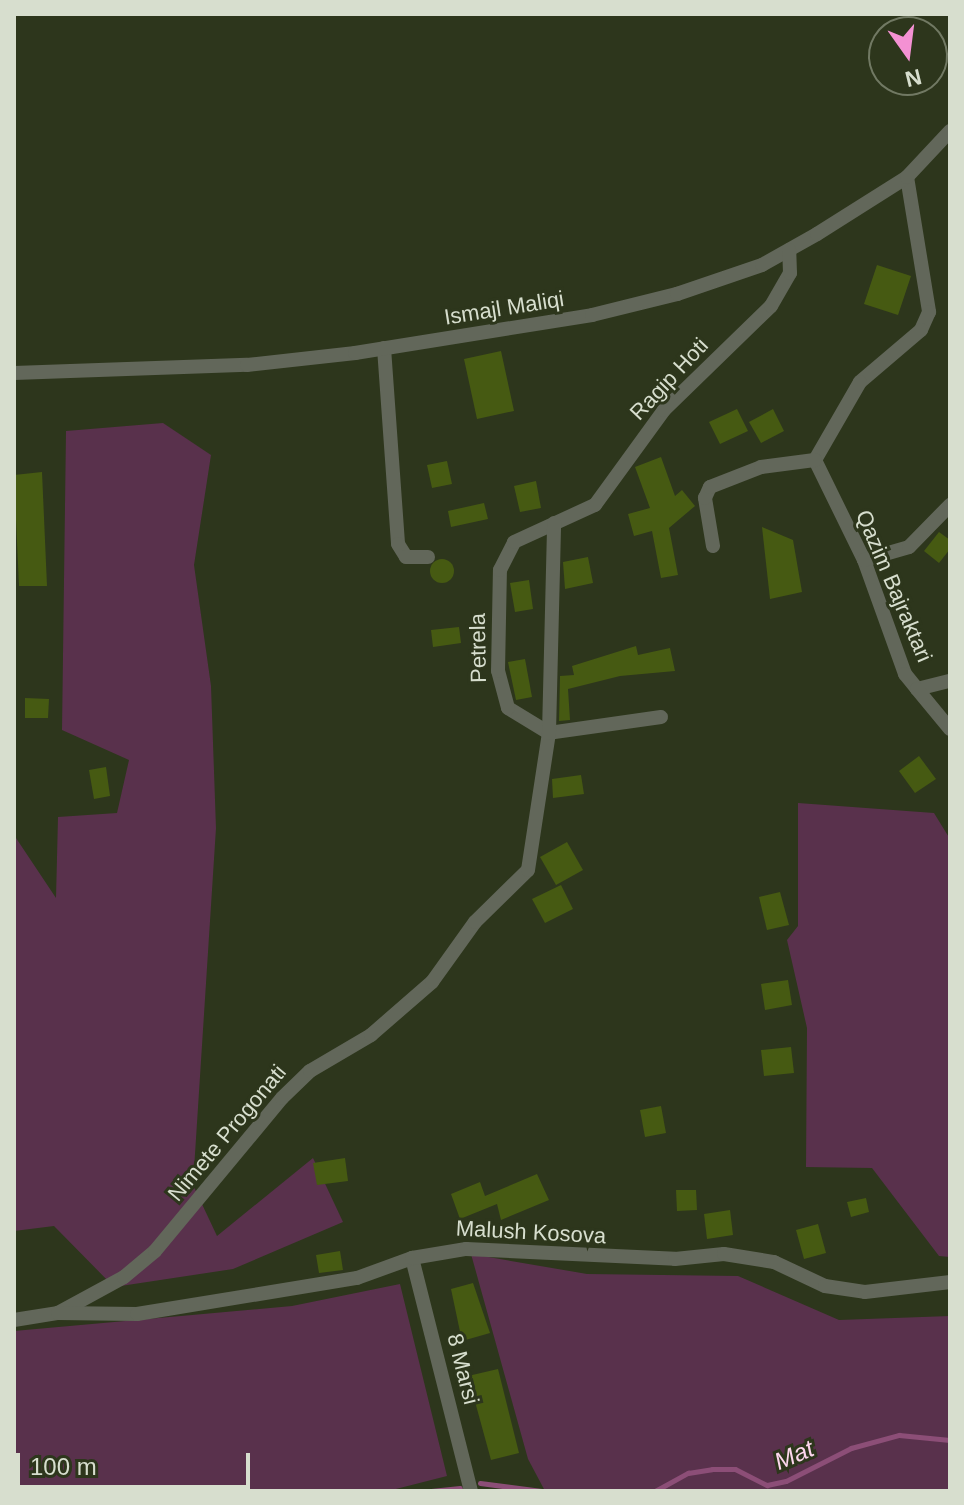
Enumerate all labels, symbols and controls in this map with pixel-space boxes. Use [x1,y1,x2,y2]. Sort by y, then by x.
north arrow [868,16,948,96]
text: N [903,64,924,92]
street label: Ismajl Maliqi [442,285,566,331]
street label: Ragip Hoti [624,332,714,426]
street label: Qazim Bajraktari [850,506,938,666]
street label: Petrela [464,613,492,683]
street label: Nimete Progonati [162,1059,292,1207]
street label: Malush Kosova [455,1215,607,1249]
street label: 8 Marsi [441,1331,485,1407]
water label: Mat [770,1434,818,1476]
scale bar [20,1437,254,1487]
text: 100 m [30,1453,97,1480]

